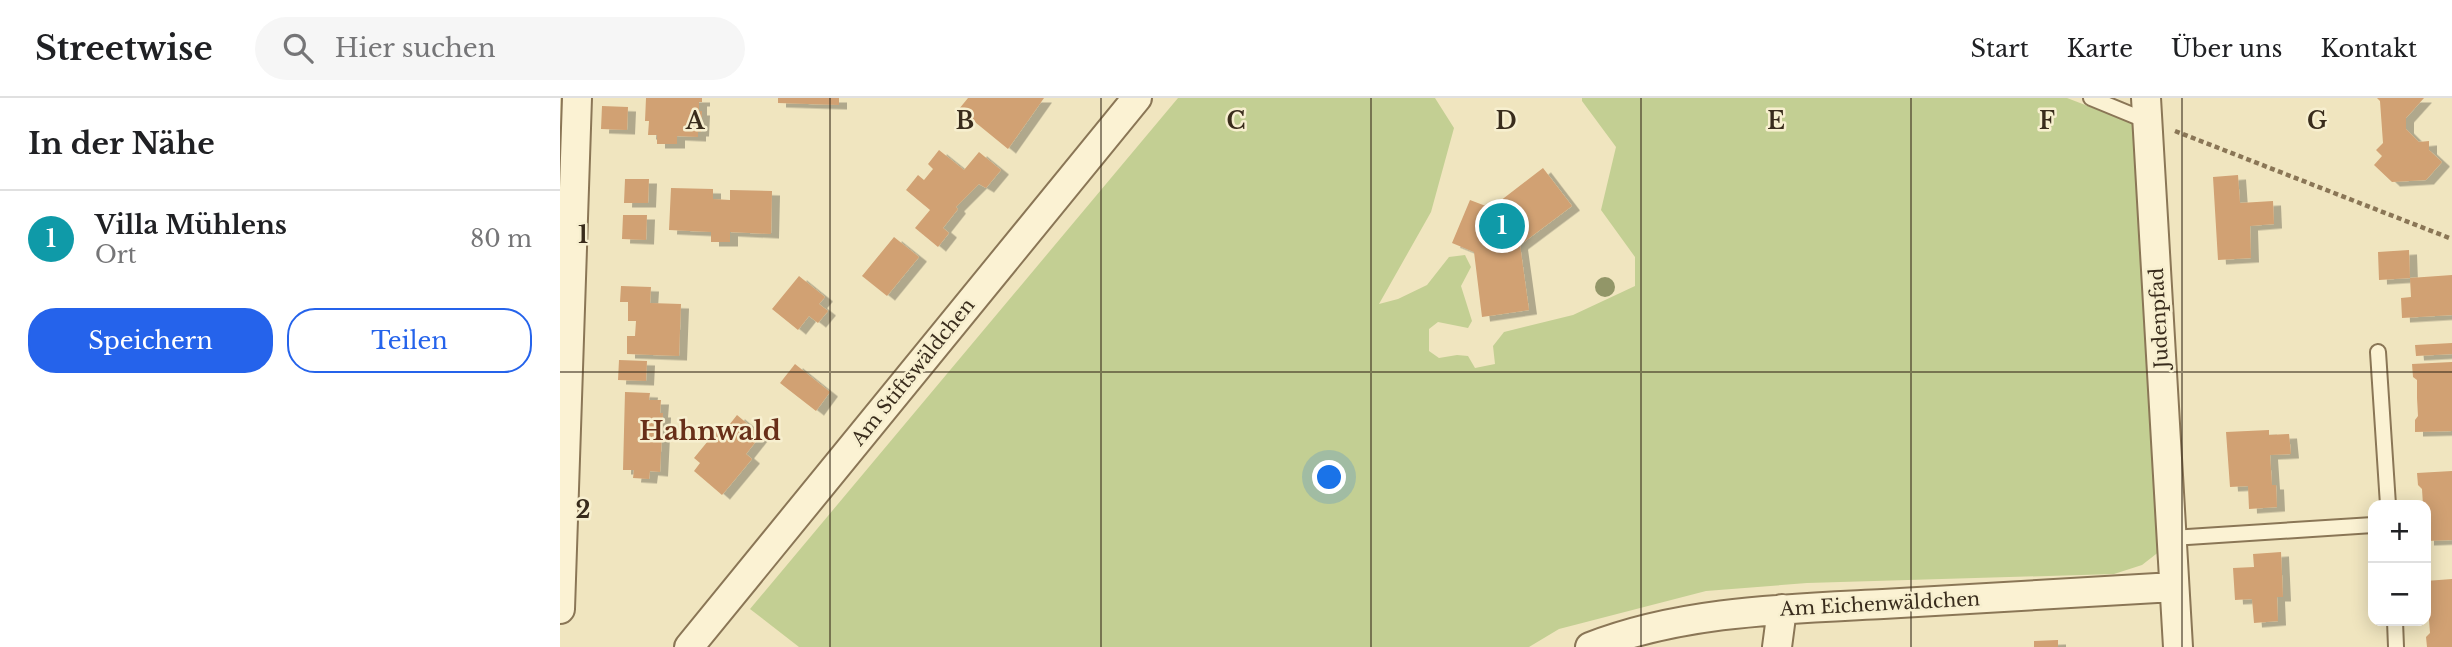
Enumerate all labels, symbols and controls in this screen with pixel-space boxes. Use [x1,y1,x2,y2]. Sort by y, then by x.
search box [255,17,745,80]
text: Streetwise [35,28,213,69]
icon: search [279,29,317,67]
text: Hier suchen [335,32,496,64]
text: Start [1971,34,2029,63]
text: Karte [2067,34,2133,63]
text: Über uns [2171,34,2283,63]
text: Kontakt [2321,34,2417,63]
text: A [685,107,706,135]
text: B [956,107,974,135]
text: C [1227,107,1245,135]
text: D [1495,107,1517,135]
text: E [1767,107,1785,135]
text: F [2039,107,2055,135]
text: G [2307,107,2327,135]
text: In der Nähe [28,125,215,162]
pin: 1 [1479,200,1525,252]
text: Villa Mühlens [95,209,287,241]
text: 1 [578,221,588,249]
text: 1 [46,225,56,253]
text: 80 m [470,225,532,253]
text: Ort [95,241,136,269]
street label: Judenpfad [2145,267,2173,372]
street label: Am Stiftswäldchen [846,294,979,451]
button: Speichern [28,308,273,373]
button: Teilen [287,308,532,373]
district label: Hahnwald [639,415,781,447]
your location [1312,460,1346,494]
text: 2 [576,496,590,524]
map controls [2368,500,2431,626]
button: + [2368,500,2431,563]
button: − [2368,563,2431,626]
street label: Am Eichenwäldchen [1778,587,1981,621]

